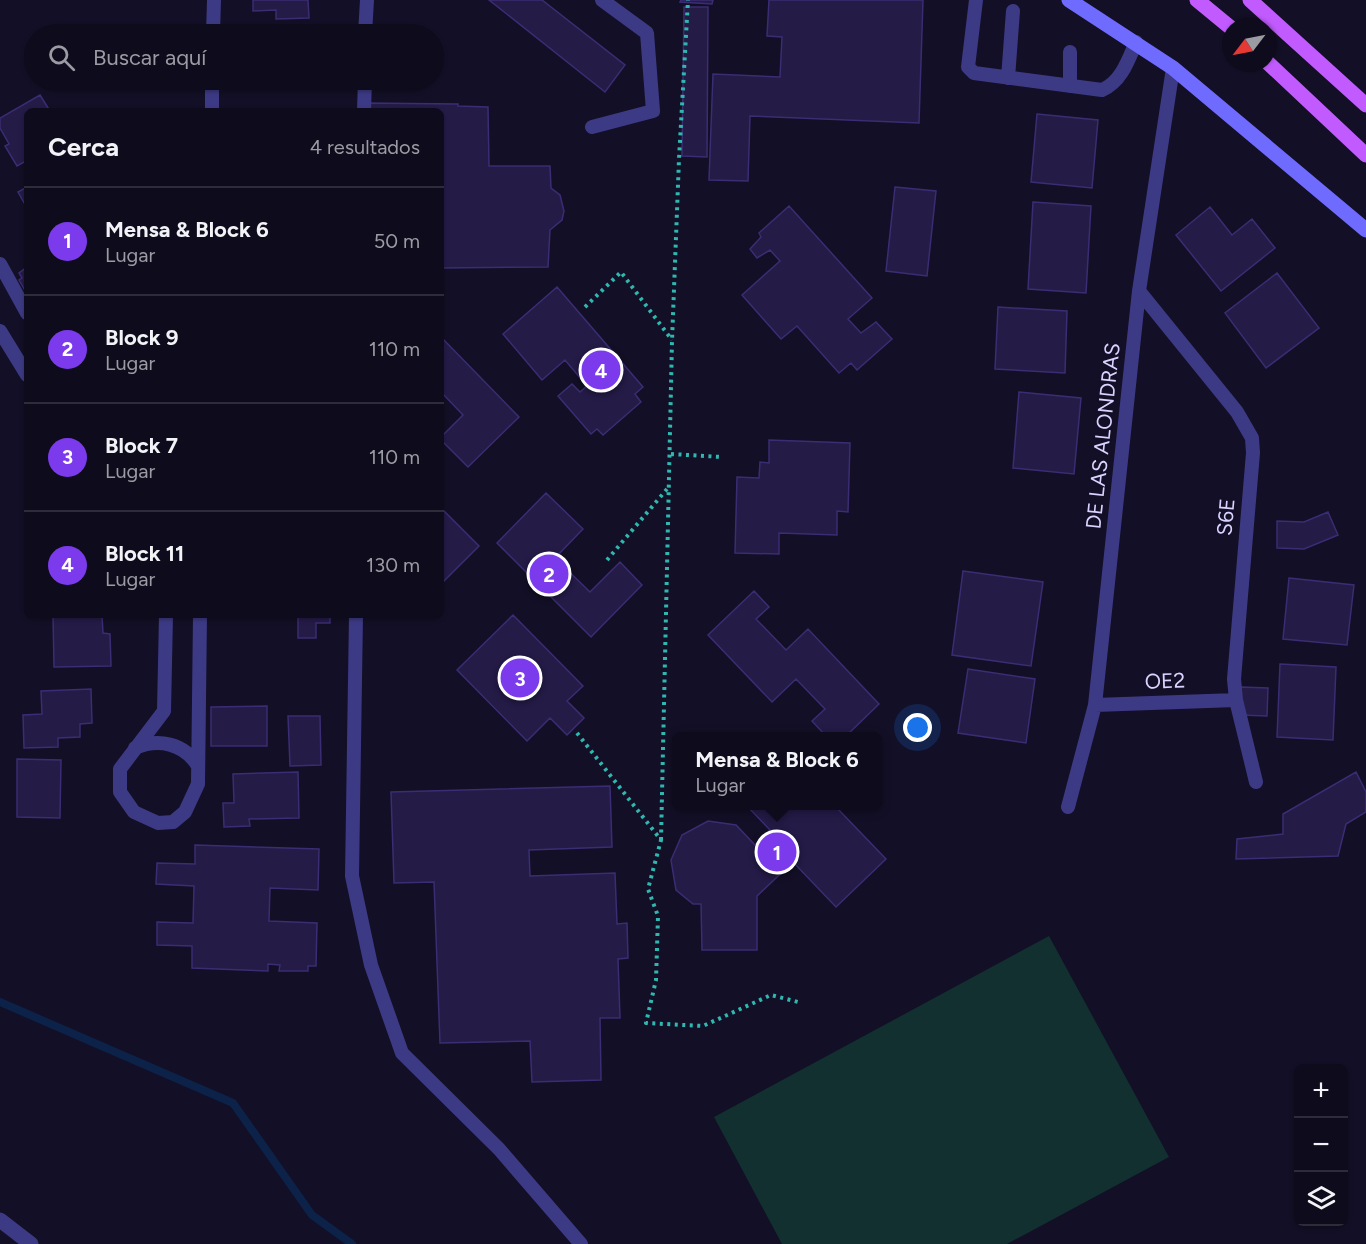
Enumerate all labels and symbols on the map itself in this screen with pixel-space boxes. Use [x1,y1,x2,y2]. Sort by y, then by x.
north arrow [1222,18,1276,72]
street label: DE LAS ALONDRAS [1080,341,1125,530]
pin: 4 [582,348,620,392]
street label: S6E [1211,497,1240,537]
pin: 2 [530,552,568,596]
pin: 3 [500,656,540,700]
street label: OE2 [1144,667,1186,694]
your location [903,713,932,742]
pin: 1 [758,830,796,874]

